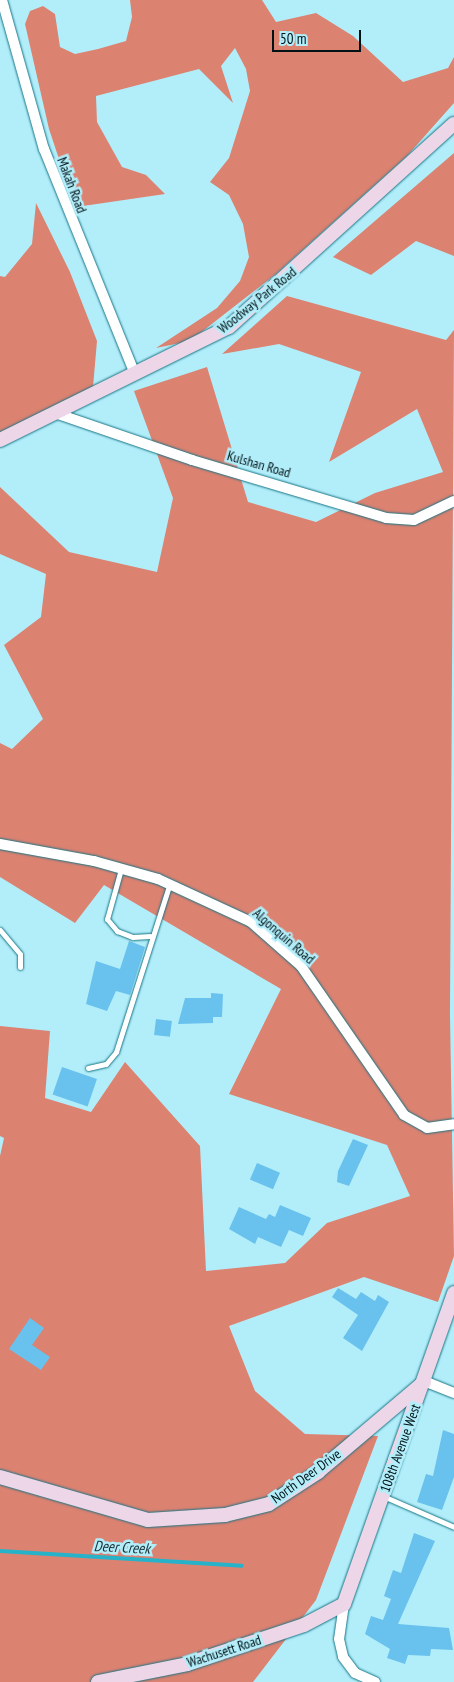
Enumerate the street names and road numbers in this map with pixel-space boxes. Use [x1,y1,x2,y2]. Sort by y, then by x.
street label: Makah Road [54,155,90,215]
street label: Woodway Park Road [214,263,300,337]
street label: Kulshan Road [225,447,293,481]
street label: Algonquin Road [250,905,318,967]
street label: 108th Avenue West [376,1401,424,1495]
street label: North Deer Drive [268,1445,344,1507]
street label: Wachusett Road [185,1631,263,1671]

